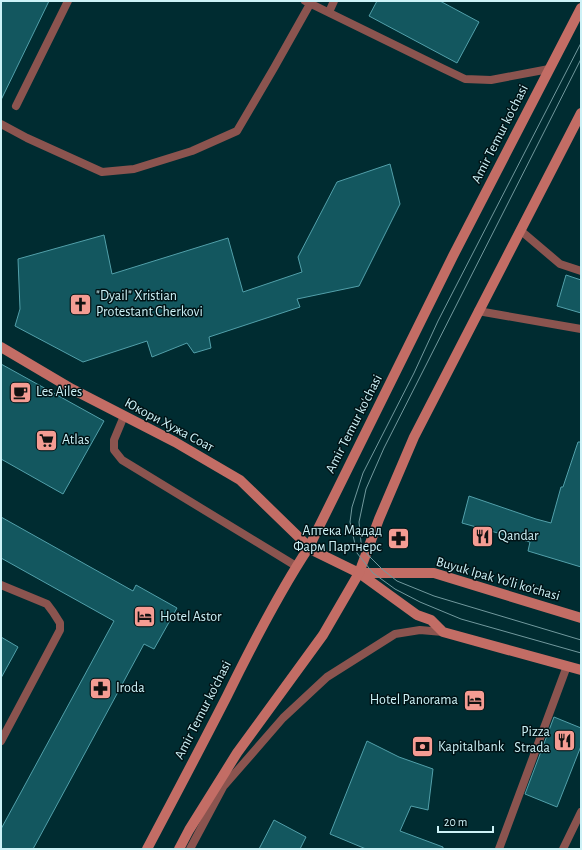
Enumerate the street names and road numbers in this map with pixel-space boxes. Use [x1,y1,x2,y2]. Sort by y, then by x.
street label: Amir Temur ko'chasi [469,82,531,186]
street label: Amir Temur ko'chasi [323,372,385,476]
street label: Юкори Хужа Соат [122,396,217,455]
street label: Buyuk Ipak Yo'li ko'chasi [434,555,562,603]
street label: Amir Temur ko'chasi [172,658,234,762]

